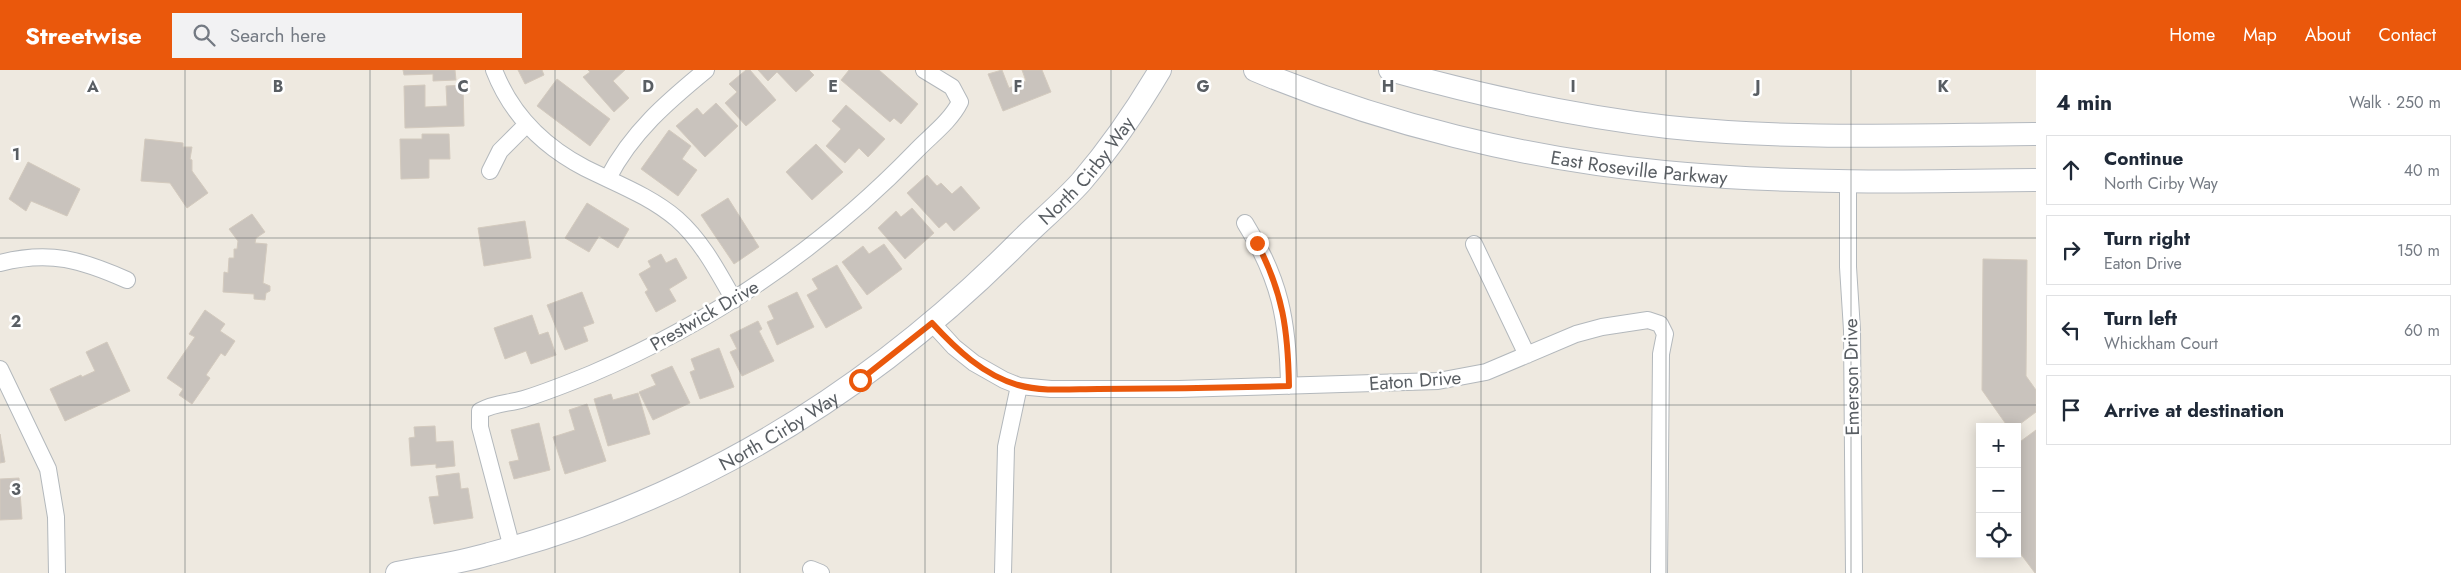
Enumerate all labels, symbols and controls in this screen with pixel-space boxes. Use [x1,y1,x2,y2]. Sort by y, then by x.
search box [172,13,522,58]
text: Streetwise [25,18,142,53]
icon: search [190,21,218,49]
text: Search here [230,22,326,49]
text: Home [2169,22,2215,48]
text: Map [2243,22,2277,48]
text: About [2305,22,2350,48]
text: Contact [2378,22,2436,48]
text: A [86,75,99,98]
text: B [273,75,283,98]
text: C [457,75,469,98]
text: D [642,75,654,98]
text: E [828,75,838,98]
text: F [1014,75,1022,98]
text: G [1196,75,1210,98]
text: H [1382,75,1394,98]
text: I [1570,75,1576,98]
text: J [1752,75,1761,98]
text: K [1937,75,1949,98]
text: 4 min [2056,88,2112,118]
text: Walk · 250 m [2349,91,2441,114]
street label: North Cirby Way [1032,111,1141,231]
text: 1 [12,143,20,166]
street label: East Roseville Parkway [1549,144,1729,191]
text: Continue [2104,145,2183,172]
icon: ahead [2057,156,2085,184]
text: 40 m [2404,159,2440,182]
text: North Cirby Way [2104,172,2218,195]
text: Turn right [2104,225,2190,252]
route end [1246,232,1269,255]
icon: right [2057,236,2085,264]
text: 150 m [2397,239,2440,262]
text: Eaton Drive [2104,252,2182,275]
street label: Prestwick Drive [645,273,764,358]
text: Turn left [2104,305,2177,332]
text: 2 [11,310,21,333]
icon: left [2057,316,2085,344]
street label: Emerson Drive [1837,318,1866,436]
text: 60 m [2404,319,2440,342]
text: Whickham Court [2104,332,2218,355]
street label: Eaton Drive [1368,364,1462,397]
route start [849,369,872,392]
street label: North Cirby Way [714,384,845,477]
icon: arrive [2057,396,2085,424]
text: Arrive at destination [2104,397,2284,424]
map controls [1976,423,2021,558]
button: + [1976,423,2021,468]
button: − [1976,468,2021,513]
text: 3 [11,478,21,501]
button: locate [1976,513,2021,558]

